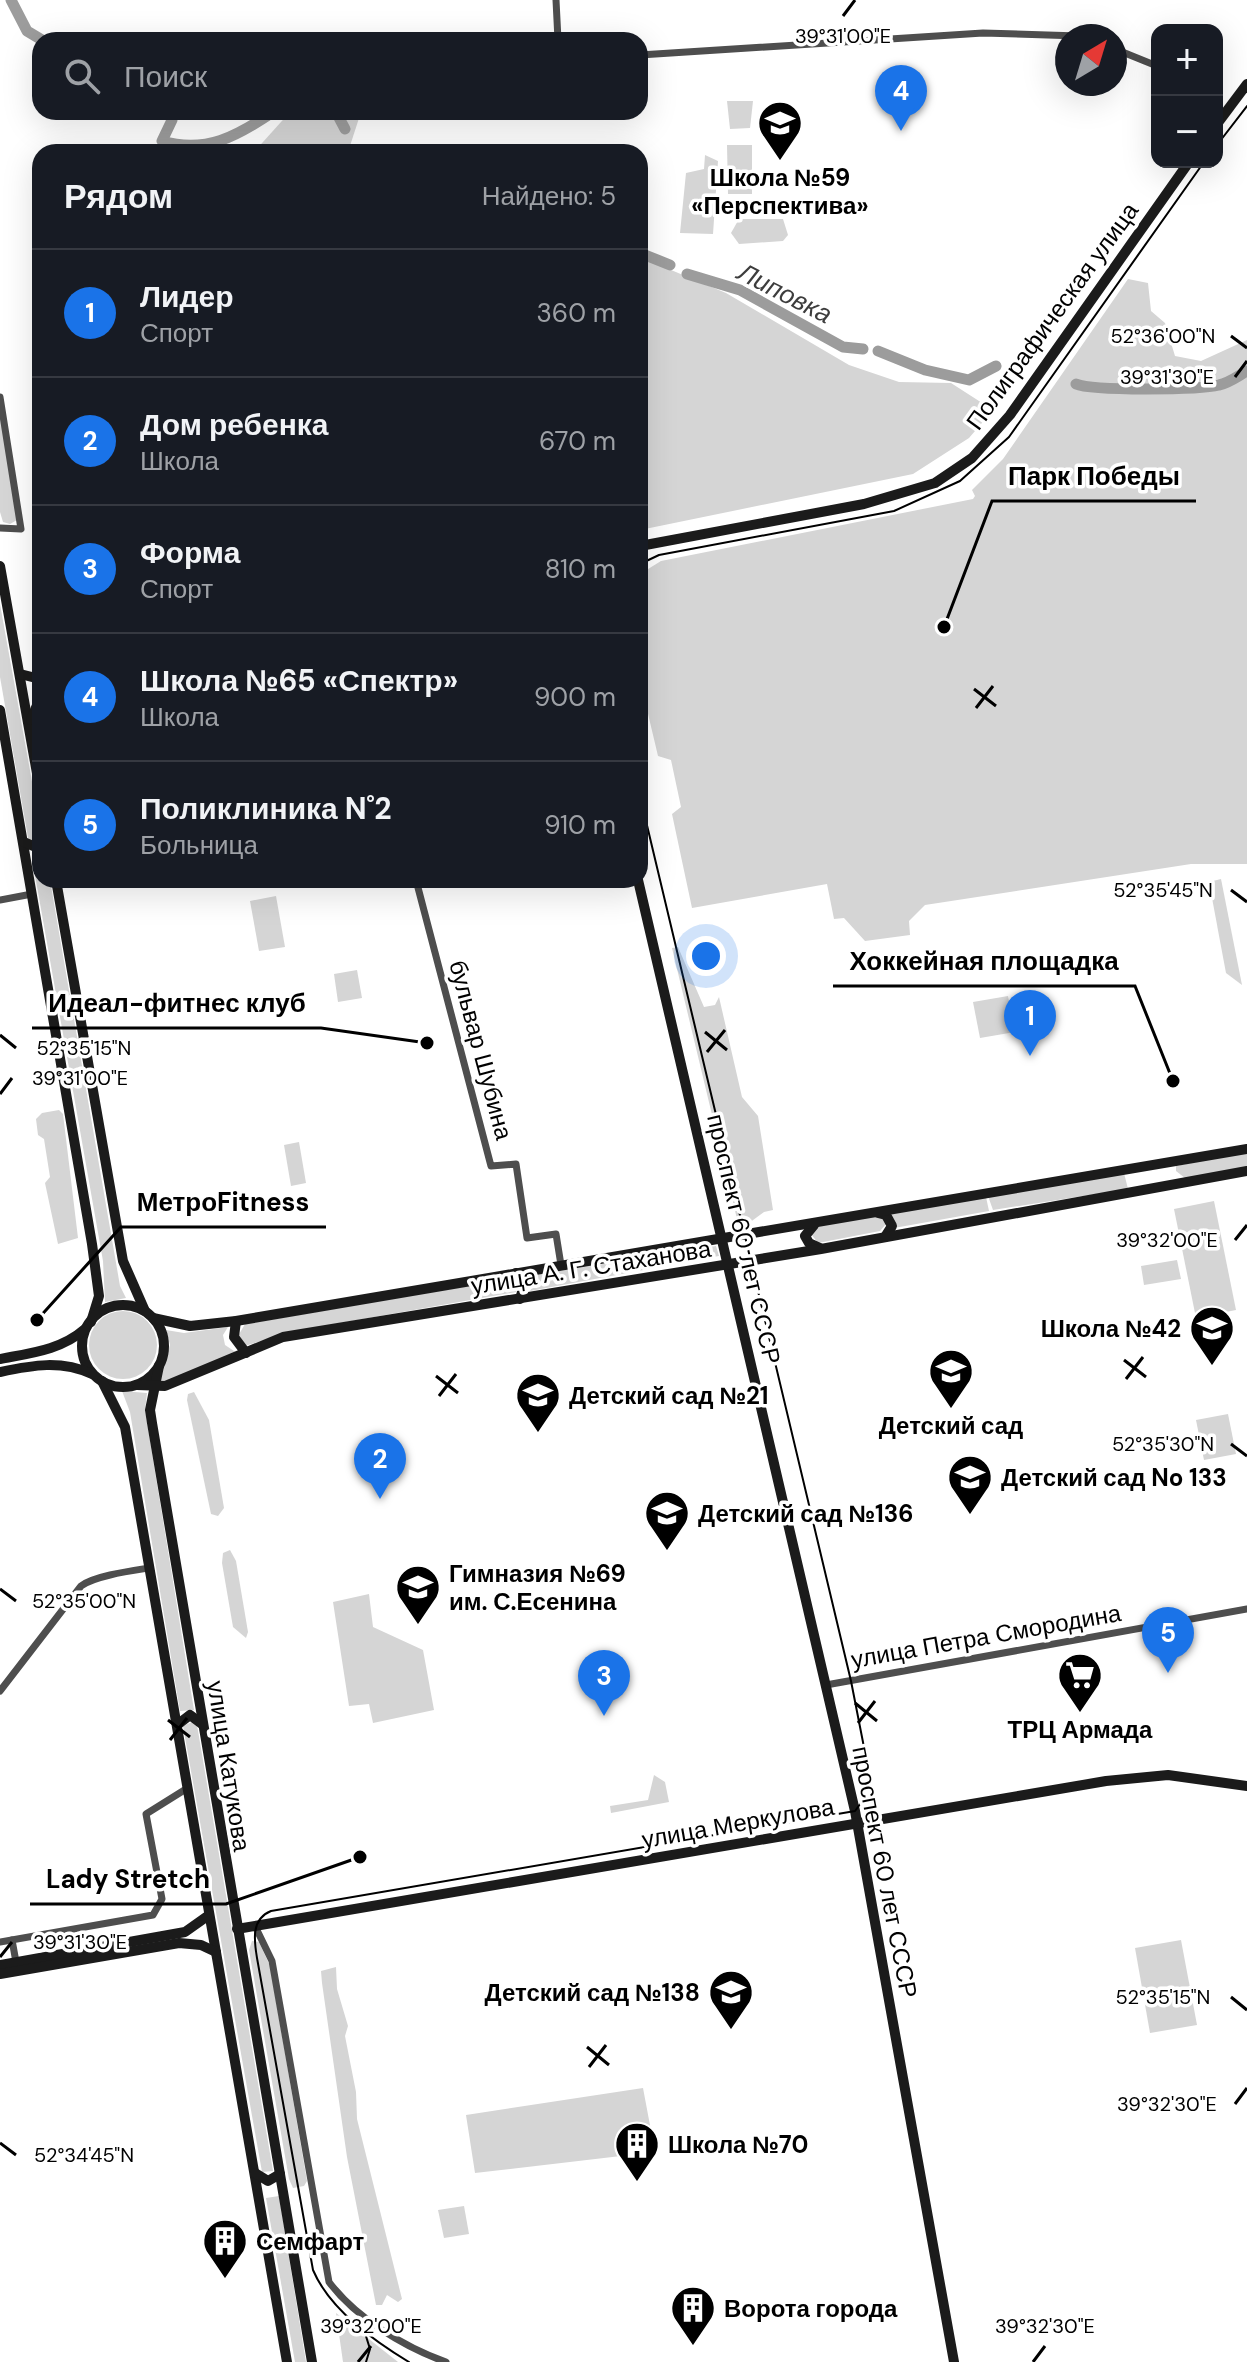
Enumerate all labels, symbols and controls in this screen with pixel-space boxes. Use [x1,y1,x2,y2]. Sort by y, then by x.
text: 39°31'00"E [795,23,891,49]
north arrow [1055,24,1127,96]
map controls [1151,24,1223,168]
button: + [1151,24,1223,96]
search box [32,32,648,120]
icon: search [60,54,104,98]
text: Поиск [124,57,207,96]
pin: 4 [875,65,927,131]
button: − [1151,96,1223,168]
school or university icon: Школа №59 «Перспектива» [756,99,804,162]
place label: Школа №59 «Перспектива» [691,162,869,221]
text: Рядом [64,174,173,219]
text: Найдено: 5 [482,179,616,213]
street label: Полиграфическая улица [959,196,1145,436]
water label: Липовка [730,254,838,331]
text: Лидер [140,277,234,316]
text: 1 [85,296,95,330]
text: 360 m [536,296,616,330]
text: Спорт [140,316,213,350]
text: 52°36'00"N [1111,323,1215,349]
text: 39°31'30"E [1120,364,1214,390]
text: Дом ребенка [140,405,329,444]
text: 2 [82,424,98,458]
text: 670 m [539,424,616,458]
text: Школа [140,444,219,478]
callout: Парк Победы [992,451,1196,501]
text: Парк Победы [1008,459,1180,493]
text: Форма [140,533,240,572]
text: 3 [82,552,98,586]
text: 810 m [545,552,616,586]
text: Спорт [140,572,213,606]
text: Школа №65 «Спектр» [140,661,458,700]
text: 4 [82,680,98,714]
text: 900 m [534,680,616,714]
text: Школа [140,700,219,734]
text: Поликлиника N˚2 [140,789,392,828]
text: 5 [82,808,98,842]
text: 910 m [544,808,616,842]
text: Больница [140,828,258,862]
text: 52°35'45"N [1113,877,1213,903]
your location [686,936,726,976]
callout: Хоккейная площадка [833,936,1135,986]
text: Хоккейная площадка [849,944,1119,978]
street label: бульвар Шубина [442,957,520,1144]
callout: Идеал-фитнес клуб [32,978,321,1028]
text: Идеал-фитнес клуб [48,986,306,1020]
pin: 1 [1004,990,1056,1056]
text: 52°35'15"N [37,1035,131,1061]
text: 39°31'00"E [32,1065,128,1091]
street label: проспект 60 лет СССР [700,1111,788,1367]
callout: МетроFitness [121,1177,326,1227]
text: МетроFitness [137,1185,309,1219]
text: 39°32'00"E [1116,1227,1218,1253]
street label: улица А. Г. Стаханова [469,1233,714,1301]
school or university icon: Школа №42 [1188,1304,1236,1367]
place label: Школа №42 [1041,1313,1181,1344]
school or university icon: Детский сад [927,1347,975,1410]
school or university icon: Детский сад №21 [514,1371,562,1434]
place label: Детский сад №21 [569,1380,769,1411]
place label: Детский сад [879,1410,1023,1441]
text: 52°35'30"N [1112,1431,1214,1457]
pin: 2 [354,1433,406,1499]
school or university icon: Детский сад No 133 [946,1453,994,1516]
place label: Детский сад No 133 [1001,1462,1227,1493]
school or university icon: Детский сад №136 [643,1489,691,1552]
place label: Детский сад №136 [698,1498,913,1529]
place label: Гимназия №69 им. С.Есенина [449,1558,626,1617]
school or university icon: Гимназия №69 им. С.Есенина [394,1563,442,1626]
text: 52°35'00"N [32,1588,136,1614]
street label: улица Петра Смородина [849,1597,1124,1675]
pin: 5 [1142,1607,1194,1673]
pin: 3 [578,1650,630,1716]
supermarket icon: ТРЦ Армада [1056,1651,1104,1714]
street label: улица Катукова [200,1678,258,1854]
place label: ТРЦ Армада [1008,1714,1153,1745]
street label: проспект 60 лет СССР [845,1743,925,2001]
street label: улица Меркулова [639,1791,837,1855]
callout: Lady Stretch [30,1854,226,1904]
text: Lady Stretch [46,1862,210,1896]
text: 39°31'30"E [33,1929,127,1955]
school or university icon: Детский сад №138 [707,1968,755,2031]
place label: Детский сад №138 [485,1977,700,2008]
text: 52°35'15"N [1116,1984,1210,2010]
text: 39°32'30"E [1117,2091,1217,2117]
building icon: Школа №70 [613,2120,661,2183]
place label: Школа №70 [668,2129,809,2160]
text: 52°34'45"N [34,2142,134,2168]
building icon: Семфарт [201,2217,249,2280]
place label: Семфарт [256,2226,364,2257]
building icon: Ворота города [669,2284,717,2347]
place label: Ворота города [724,2293,898,2324]
text: 39°32'00"E [320,2313,422,2339]
text: 39°32'30"E [995,2313,1095,2339]

